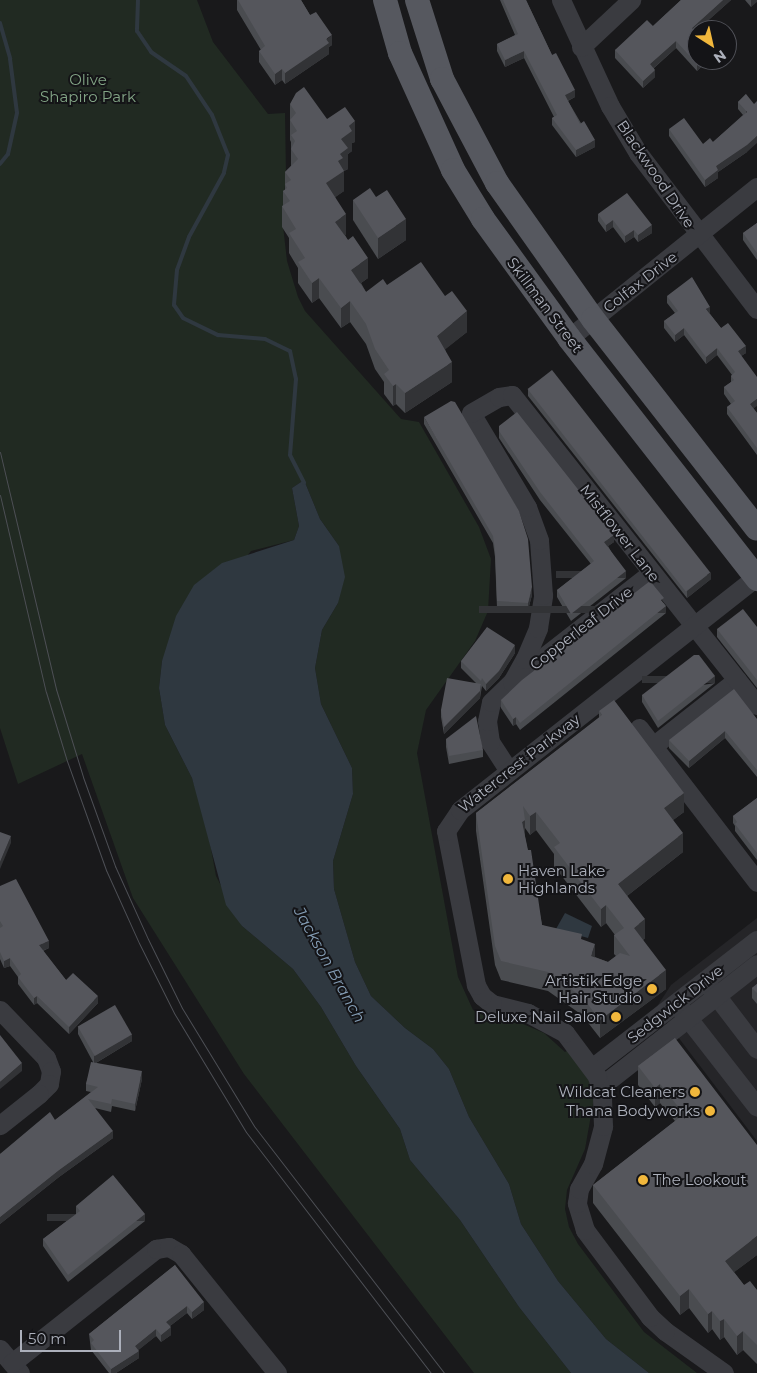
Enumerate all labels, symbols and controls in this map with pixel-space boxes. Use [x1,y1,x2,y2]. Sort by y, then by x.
north arrow [687,20,737,70]
text: N [710,46,730,67]
park label: Olive Shapiro Park [40,70,136,105]
street label: Blackwood Drive [613,117,699,231]
street label: Colfax Drive [599,248,681,316]
street label: Skillman Street [503,254,587,356]
street label: Mistflower Lane [576,481,664,585]
street label: Copperleaf Drive [526,582,636,674]
street label: Watercrest Parkway [455,710,583,816]
place label: Haven Lake Highlands [518,861,605,896]
marker: Haven Lake Highlands [502,873,514,885]
water label: Jackson Branch [289,904,369,1026]
street label: Sedgwick Drive [624,961,726,1047]
place label: Artistik Edge Hair Studio [545,971,642,1006]
marker: Artistik Edge Hair Studio [646,983,658,995]
place label: Deluxe Nail Salon [475,1008,606,1026]
marker: Deluxe Nail Salon [610,1011,622,1023]
place label: Wildcat Cleaners [558,1083,685,1101]
marker: Wildcat Cleaners [689,1086,701,1098]
place label: Thana Bodyworks [566,1102,700,1120]
marker: Thana Bodyworks [704,1105,716,1117]
place label: The Lookout [653,1171,746,1189]
marker: The Lookout [637,1174,649,1186]
scale bar [22,1320,124,1352]
text: 50 m [28,1329,66,1348]

